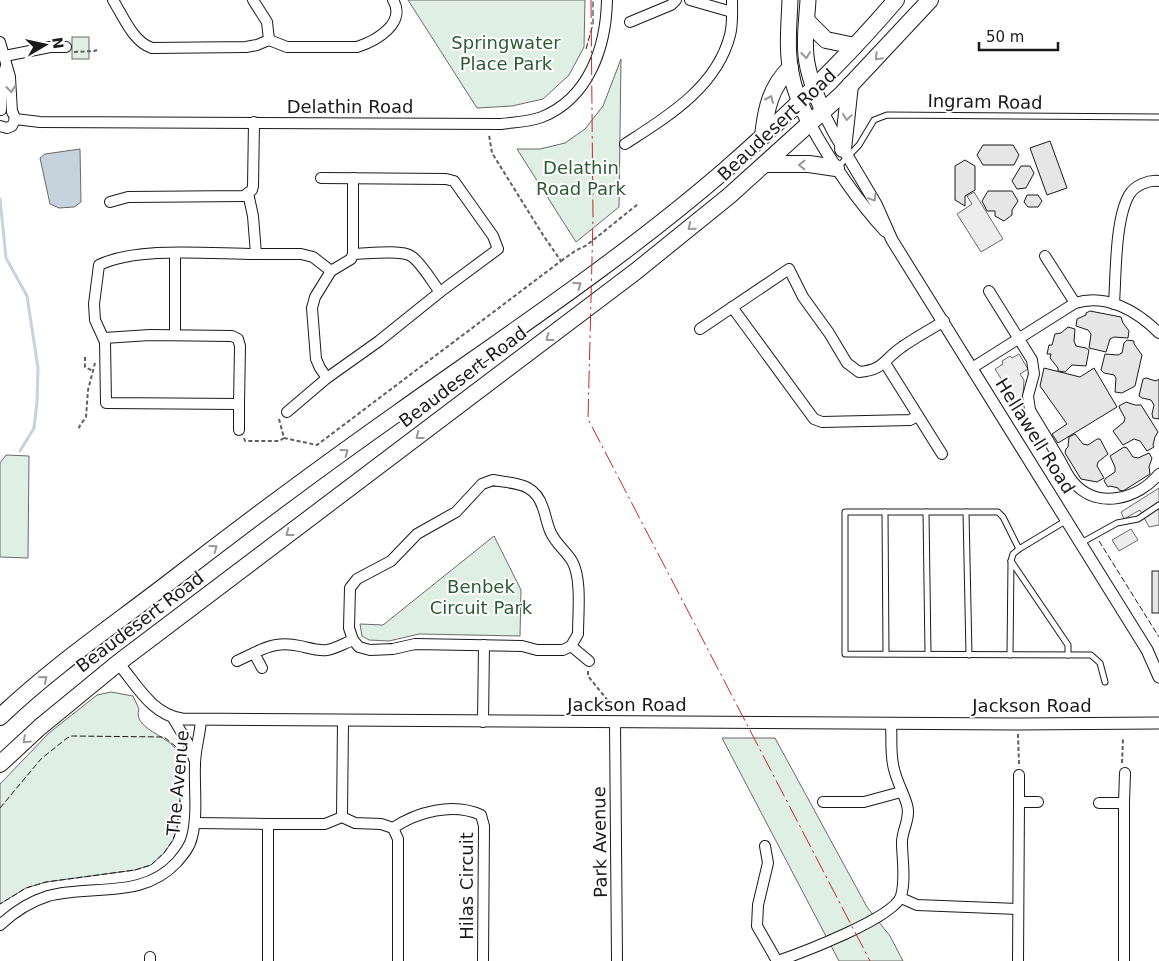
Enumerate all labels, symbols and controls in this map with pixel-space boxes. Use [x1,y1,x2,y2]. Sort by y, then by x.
north arrow [20,20,70,70]
scale bar [979,20,1058,52]
text: 50 m [986,28,1024,46]
park label: Springwater Place Park [451,32,561,74]
text: N [49,36,67,50]
one-way arrow [800,51,811,59]
one-way arrow [875,51,884,60]
street label: Beaudesert Road [713,64,840,185]
one-way arrow [6,85,17,93]
street label: Ingram Road [927,90,1043,113]
one-way arrow [764,95,775,104]
street label: Delathin Road [287,96,413,117]
one-way arrow [842,113,853,121]
park label: Delathin Road Park [536,157,626,199]
one-way arrow [798,160,806,170]
one-way arrow [866,192,876,201]
one-way arrow [688,222,697,230]
one-way arrow [572,282,582,291]
street label: Beaudesert Road [395,322,531,431]
one-way arrow [546,332,555,340]
street label: Hellawell Road [991,374,1079,497]
one-way arrow [416,430,425,438]
one-way arrow [339,449,348,457]
one-way arrow [286,528,295,536]
one-way arrow [208,545,218,554]
street label: Beaudesert Road [72,567,208,676]
park label: Benbek Circuit Park [430,576,533,618]
one-way arrow [38,677,47,685]
street label: Jackson Road [566,694,687,715]
street label: Jackson Road [971,695,1092,716]
street label: The Avenue [162,729,193,838]
one-way arrow [23,734,32,743]
street label: Park Avenue [588,786,611,898]
street label: Hilas Circuit [456,832,477,940]

